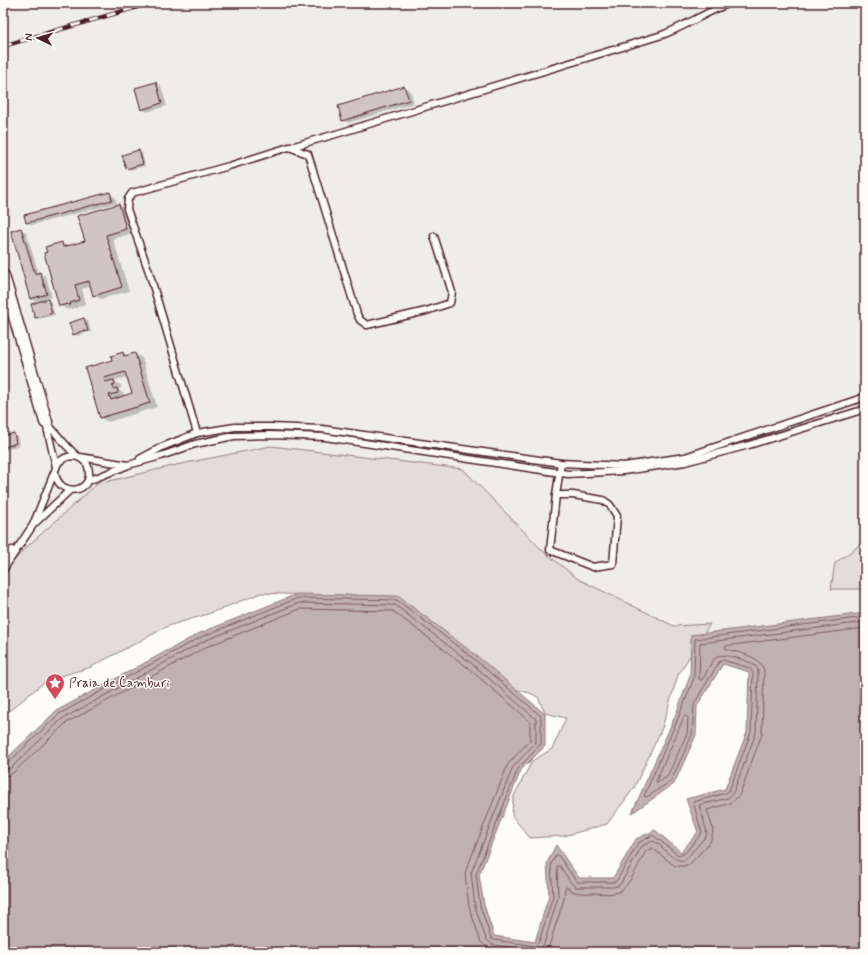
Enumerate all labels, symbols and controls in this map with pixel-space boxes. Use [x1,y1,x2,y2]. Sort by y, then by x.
north arrow [18,18,58,58]
text: N [22,33,36,41]
place icon: Praia de Camburi [44,672,66,700]
place label: Praia de Camburi [69,675,169,692]

